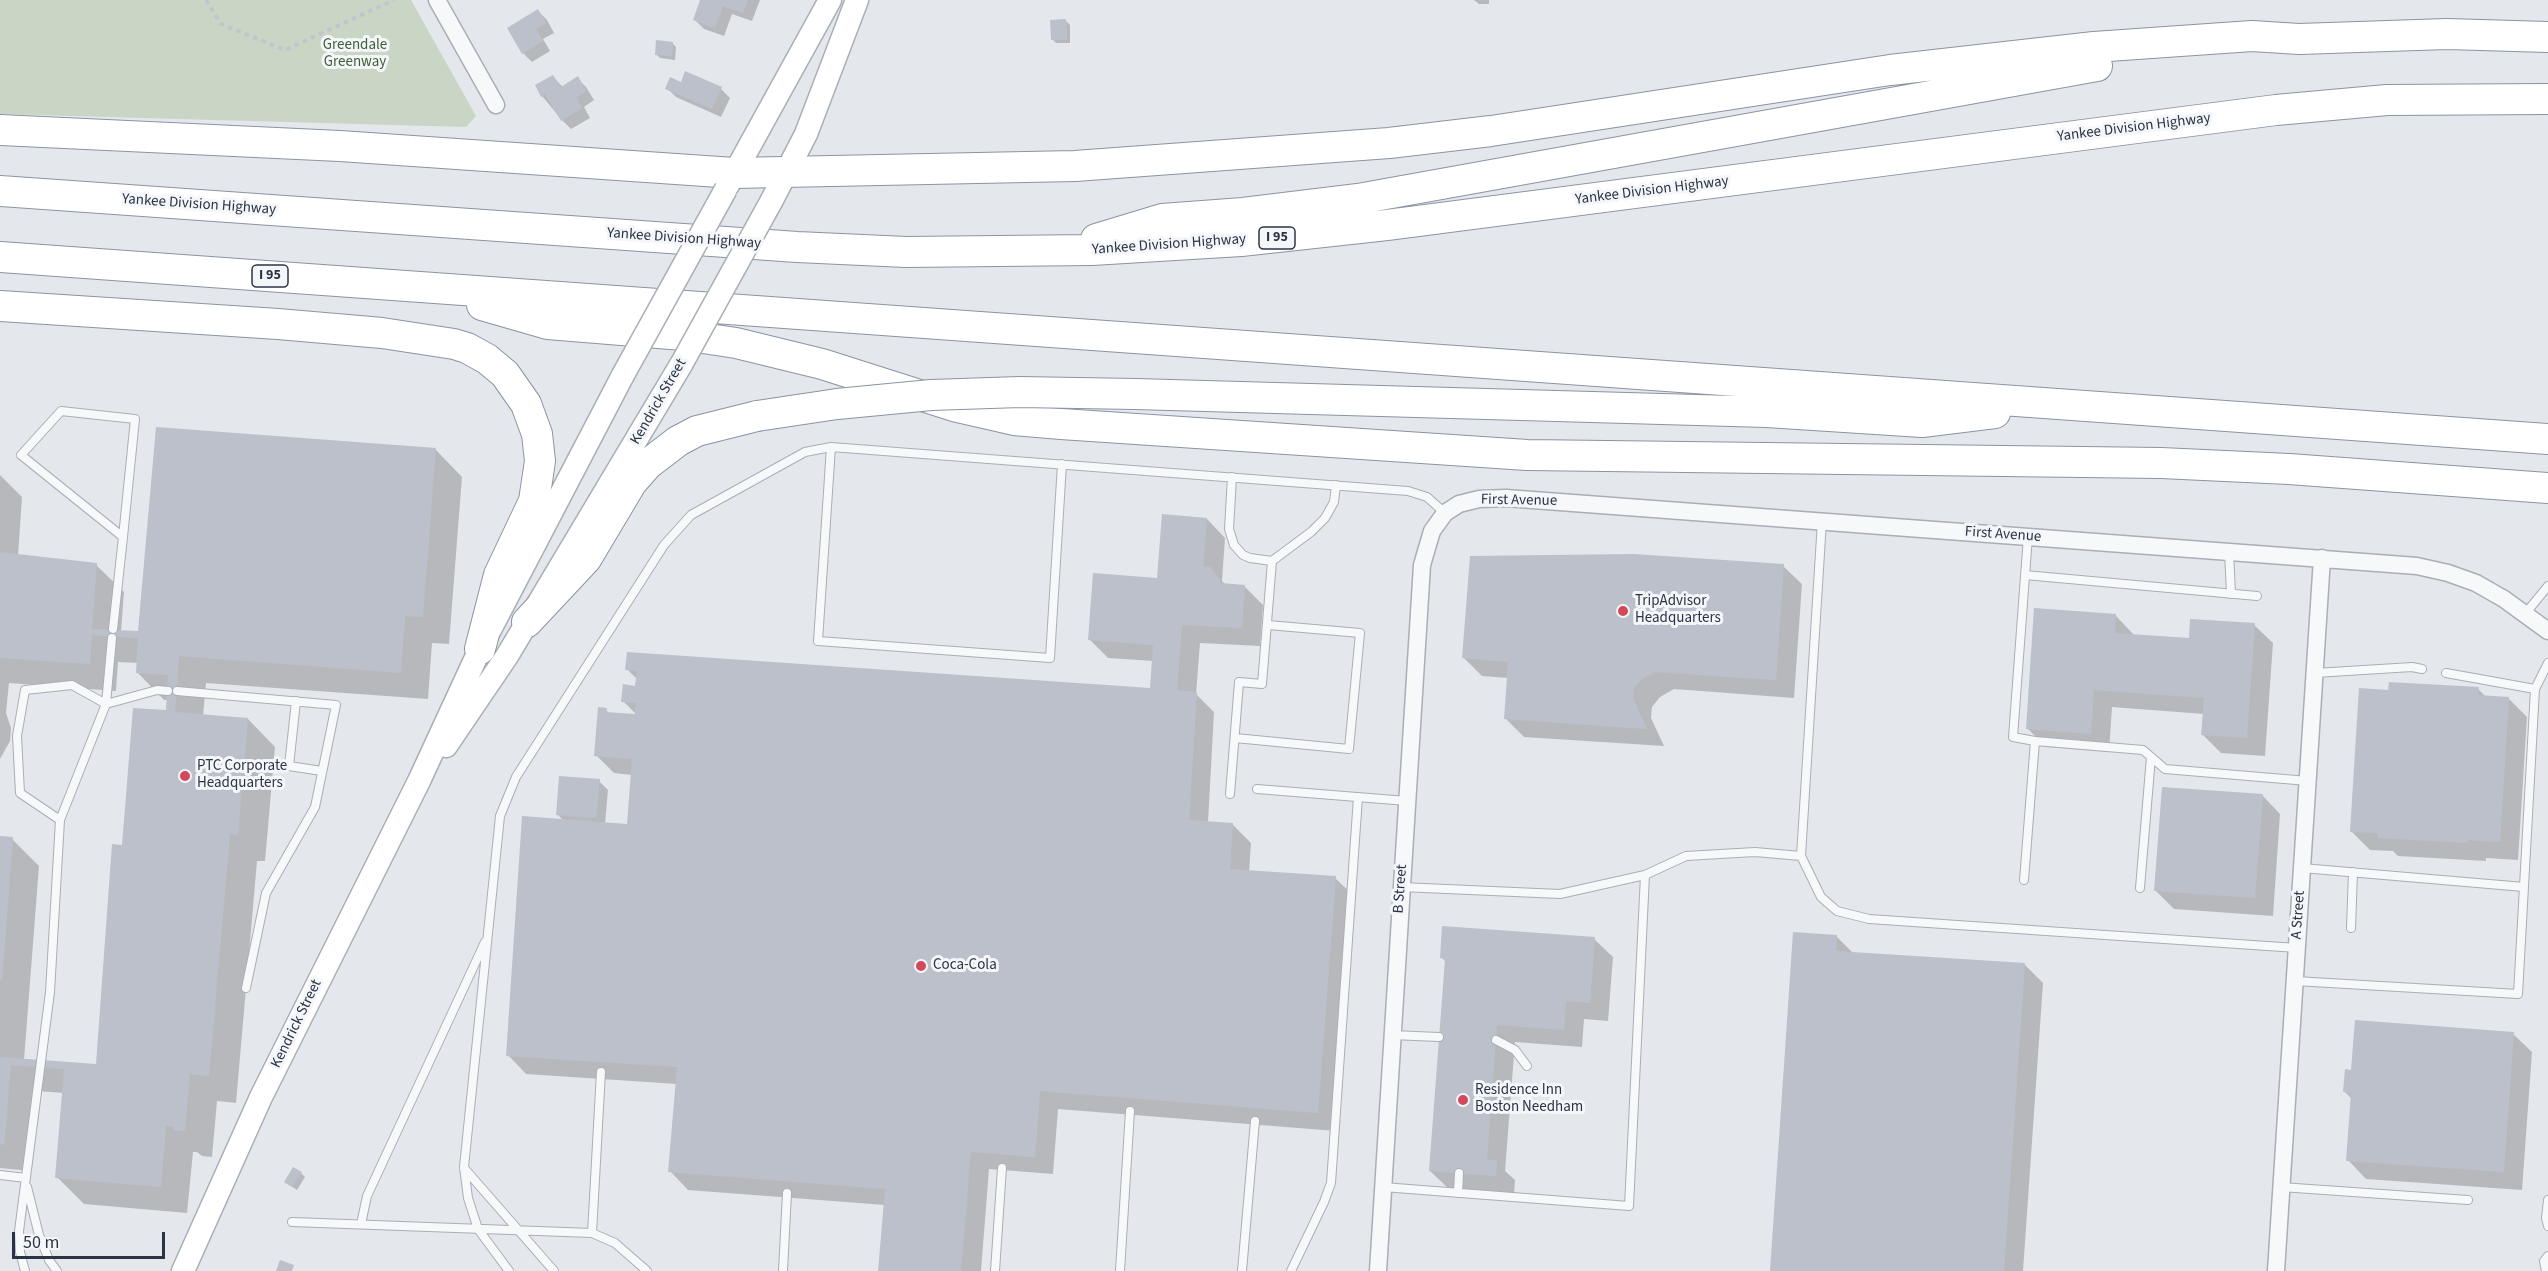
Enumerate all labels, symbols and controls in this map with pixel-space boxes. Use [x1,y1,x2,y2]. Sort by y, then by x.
park label: Greendale Greenway [323,37,387,72]
street label: Yankee Division Highway [2056,110,2212,146]
street label: Yankee Division Highway [1574,173,1730,209]
street label: Yankee Division Highway [121,191,277,219]
street label: Yankee Division Highway [606,225,762,253]
road number: I 95 [1259,227,1295,249]
street label: Yankee Division Highway [1091,231,1247,259]
road number: I 95 [252,265,288,287]
street label: Kendrick Street [627,356,691,448]
street label: First Avenue [1481,491,1557,511]
street label: First Avenue [1964,523,2042,547]
place label: TripAdvisor Headquarters [1635,593,1721,628]
marker: TripAdvisor Headquarters [1616,604,1630,618]
place label: PTC Corporate Headquarters [197,758,287,793]
marker: PTC Corporate Headquarters [178,769,192,783]
street label: B Street [1390,864,1412,914]
street label: A Street [2288,890,2310,940]
place label: Coca-Cola [933,957,997,975]
marker: Coca-Cola [914,959,928,973]
street label: Kendrick Street [268,977,326,1071]
place label: Residence Inn Boston Needham [1475,1082,1583,1117]
marker: Residence Inn Boston Needham [1456,1093,1470,1107]
scale bar [15,1220,168,1258]
text: 50 m [23,1230,59,1255]

